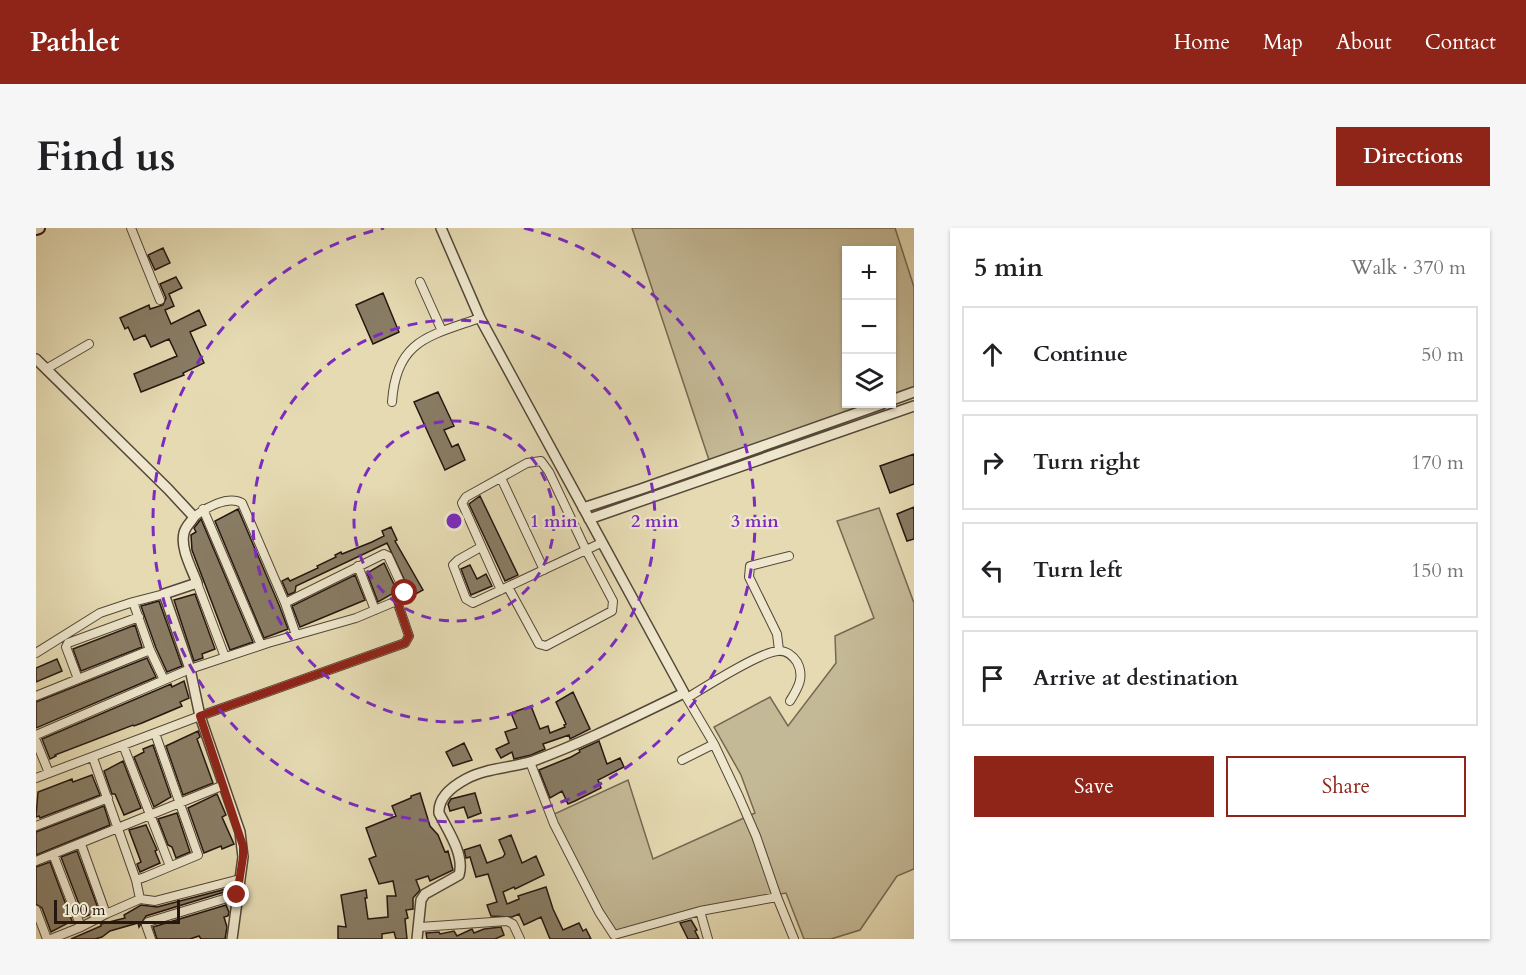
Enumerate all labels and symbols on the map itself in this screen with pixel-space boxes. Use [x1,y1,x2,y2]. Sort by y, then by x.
text: 1 min [530,509,578,534]
text: 2 min [631,509,679,534]
text: 3 min [731,509,779,534]
centre of rings [444,511,464,531]
route start [391,579,417,605]
route end [223,881,249,907]
scale bar [54,897,180,924]

